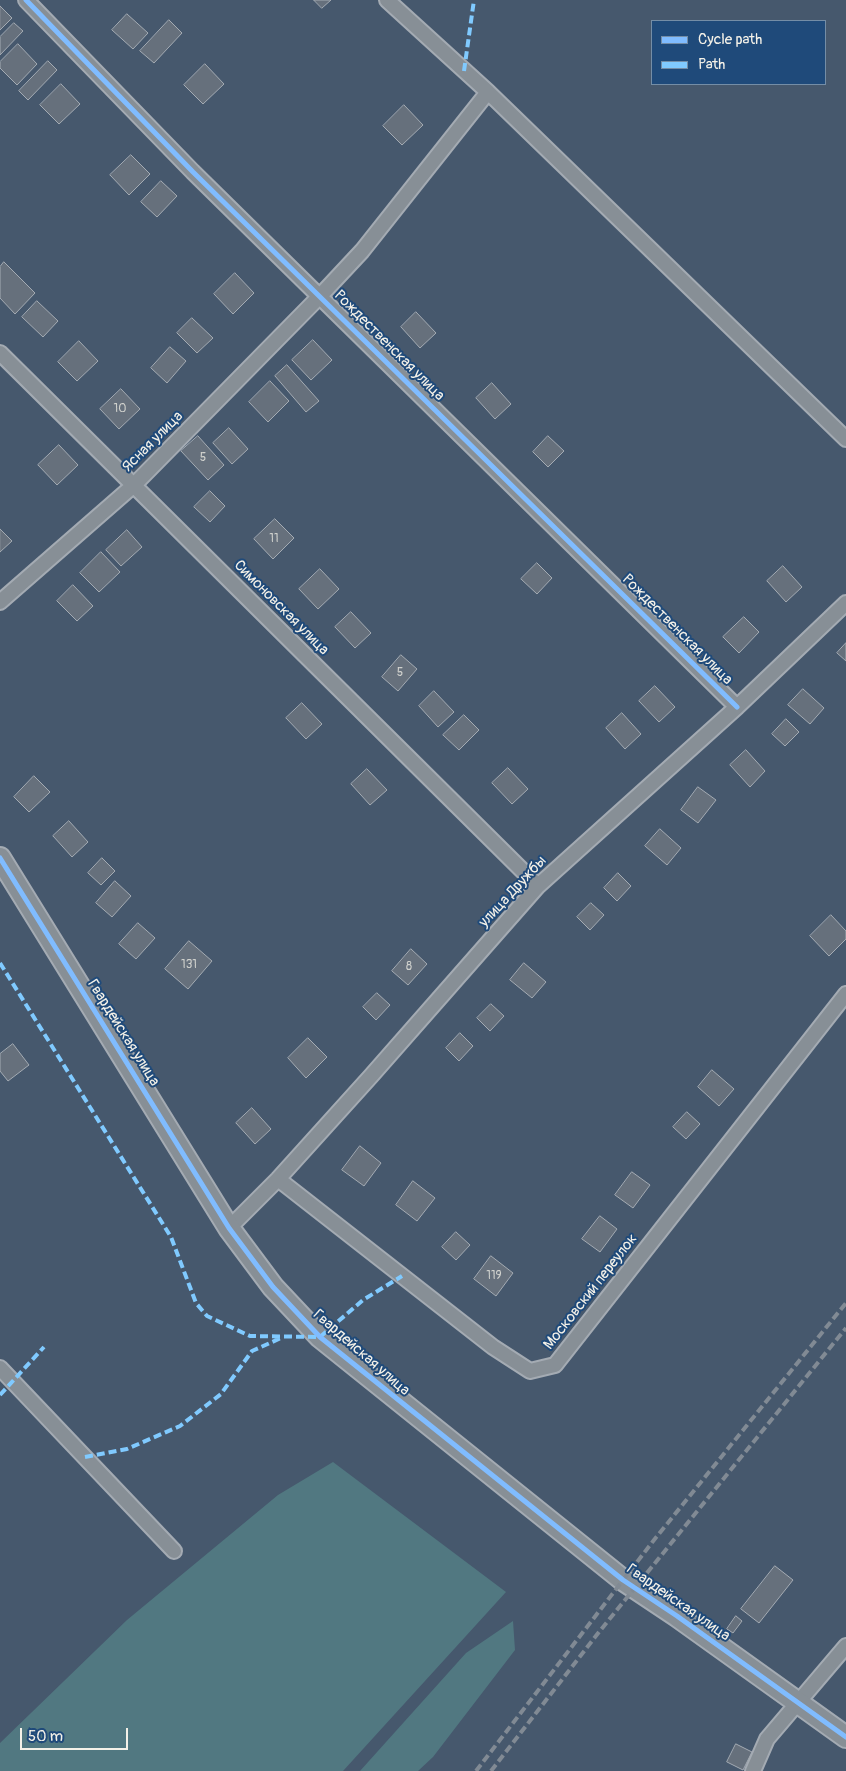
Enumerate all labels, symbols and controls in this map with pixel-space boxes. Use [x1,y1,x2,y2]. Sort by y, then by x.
legend [651,20,826,85]
text: Cycle path [698,30,762,49]
text: Path [698,55,725,74]
street label: Рождественская улица [330,287,448,405]
house number: 10 [114,402,126,416]
street label: Ясная улица [119,408,187,476]
house number: 5 [200,451,206,465]
house number: 11 [269,532,279,546]
street label: Симоновская улица [230,557,332,659]
street label: Рождественская улица [618,571,736,689]
house number: 5 [397,666,403,680]
street label: улица Дружбы [475,853,551,931]
house number: 131 [181,958,197,972]
house number: 8 [406,960,412,974]
street label: Гвардейская улица [83,976,163,1090]
street label: Московский переулок [540,1231,642,1353]
house number: 119 [486,1269,502,1283]
street label: Гвардейская улица [309,1306,413,1400]
street label: Гвардейская улица [623,1561,733,1645]
scale bar [22,1718,130,1750]
text: 50 m [28,1727,63,1746]

